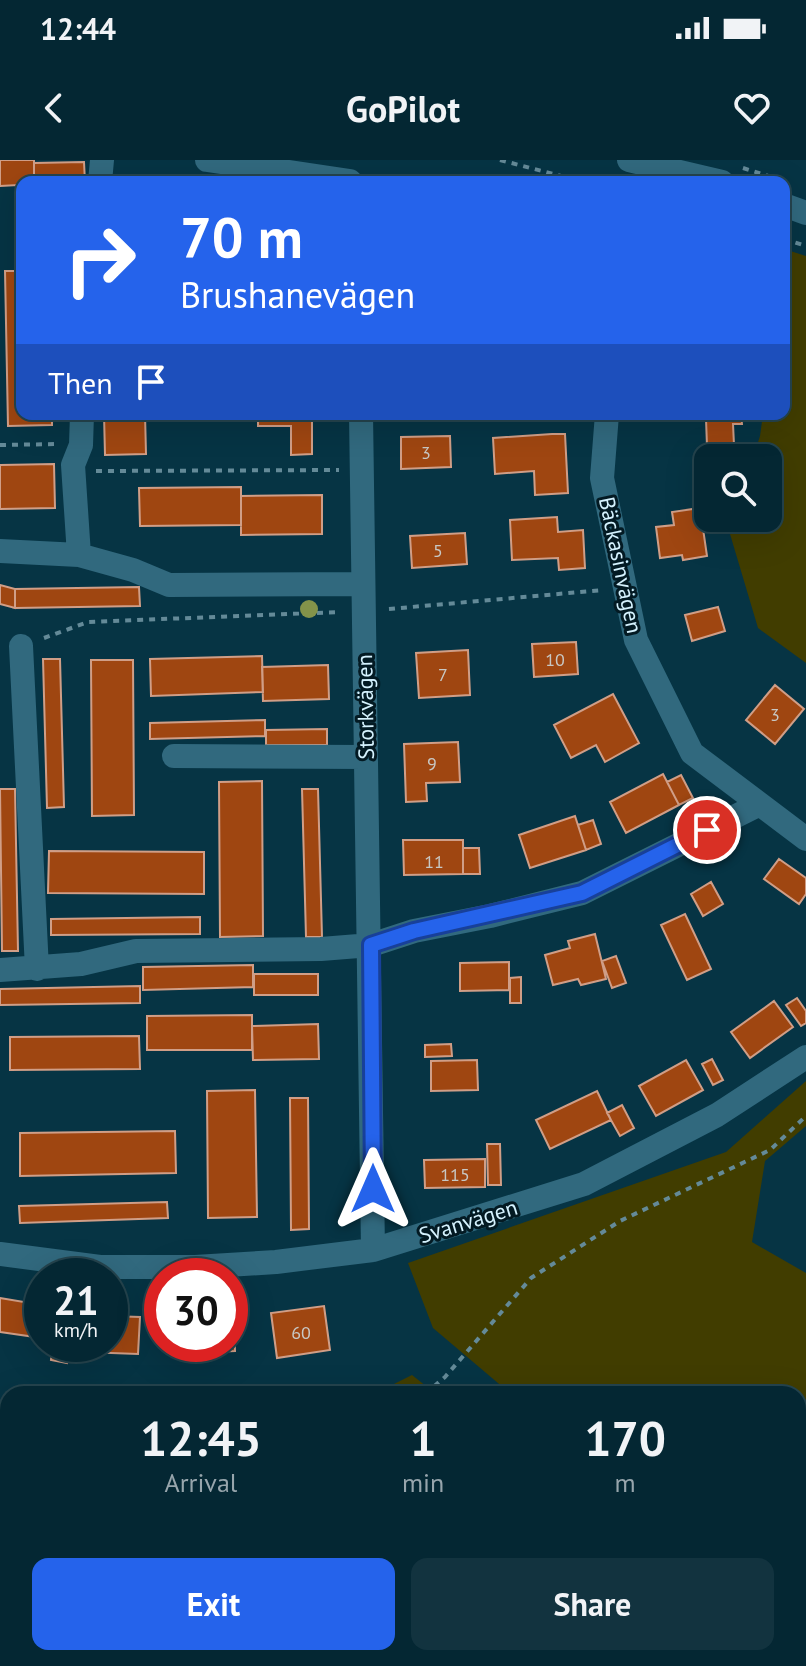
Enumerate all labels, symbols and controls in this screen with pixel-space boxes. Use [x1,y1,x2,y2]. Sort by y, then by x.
text: 12:44 [40,9,116,48]
text: GoPilot [346,85,460,132]
icon: back [32,86,76,130]
icon: heart [730,86,774,130]
text: 70 m [180,201,303,273]
icon: right [48,208,152,312]
text: Brushanevägen [180,271,415,318]
icon: arrive [129,360,173,404]
text: Then [48,363,113,402]
house number: 3 [421,441,431,464]
map controls [694,444,782,532]
button: search [694,444,782,532]
street label: Bäckasinvägen [593,494,649,636]
house number: 5 [433,539,443,562]
house number: 10 [545,648,565,671]
street label: Storkvägen [350,654,380,760]
house number: 7 [438,663,448,686]
house number: 3 [770,703,780,726]
house number: 9 [427,752,437,775]
pin [673,796,741,864]
icon: arrive [685,808,729,852]
house number: 11 [424,850,444,873]
position arrow [331,1147,415,1231]
house number: 115 [440,1163,470,1186]
street label: Svanvägen [415,1193,521,1249]
speed limit sign: 30 [144,1258,248,1362]
text: 21 [53,1274,99,1326]
text: km/h [54,1317,98,1343]
house number: 60 [291,1321,311,1344]
text: 12:45 [140,1407,262,1469]
text: 1 [409,1407,437,1469]
text: 170 [584,1407,666,1469]
text: Arrival [165,1466,237,1499]
text: min [402,1466,444,1499]
text: m [615,1466,636,1499]
button: Exit [32,1558,395,1650]
button: Share [411,1558,774,1650]

